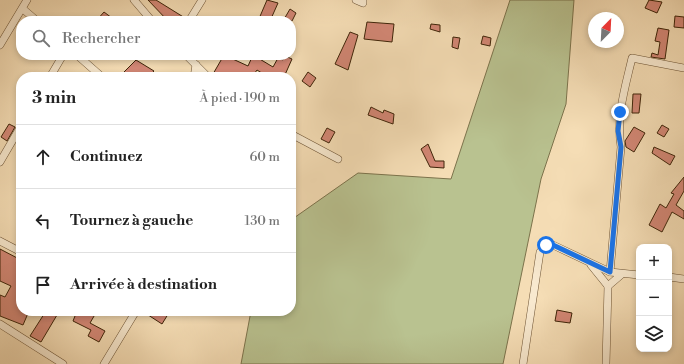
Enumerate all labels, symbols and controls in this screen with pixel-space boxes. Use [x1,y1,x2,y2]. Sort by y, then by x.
north arrow [588,12,624,48]
search box [16,16,296,60]
icon: search [30,27,52,49]
text: Rechercher [62,29,141,48]
text: 3 min [32,87,76,109]
text: À pied · 190 m [199,90,280,106]
route end [611,103,629,121]
icon: ahead [32,146,54,168]
text: Continuez [70,147,142,166]
text: 60 m [249,149,280,165]
icon: left [32,210,54,232]
text: Tournez à gauche [70,211,193,230]
text: 130 m [245,213,280,229]
route start [537,236,555,254]
map controls [636,244,672,352]
button: + [636,244,672,280]
icon: arrive [32,274,54,296]
text: Arrivée à destination [70,275,217,294]
button: − [636,280,672,316]
button: layers [636,316,672,352]

